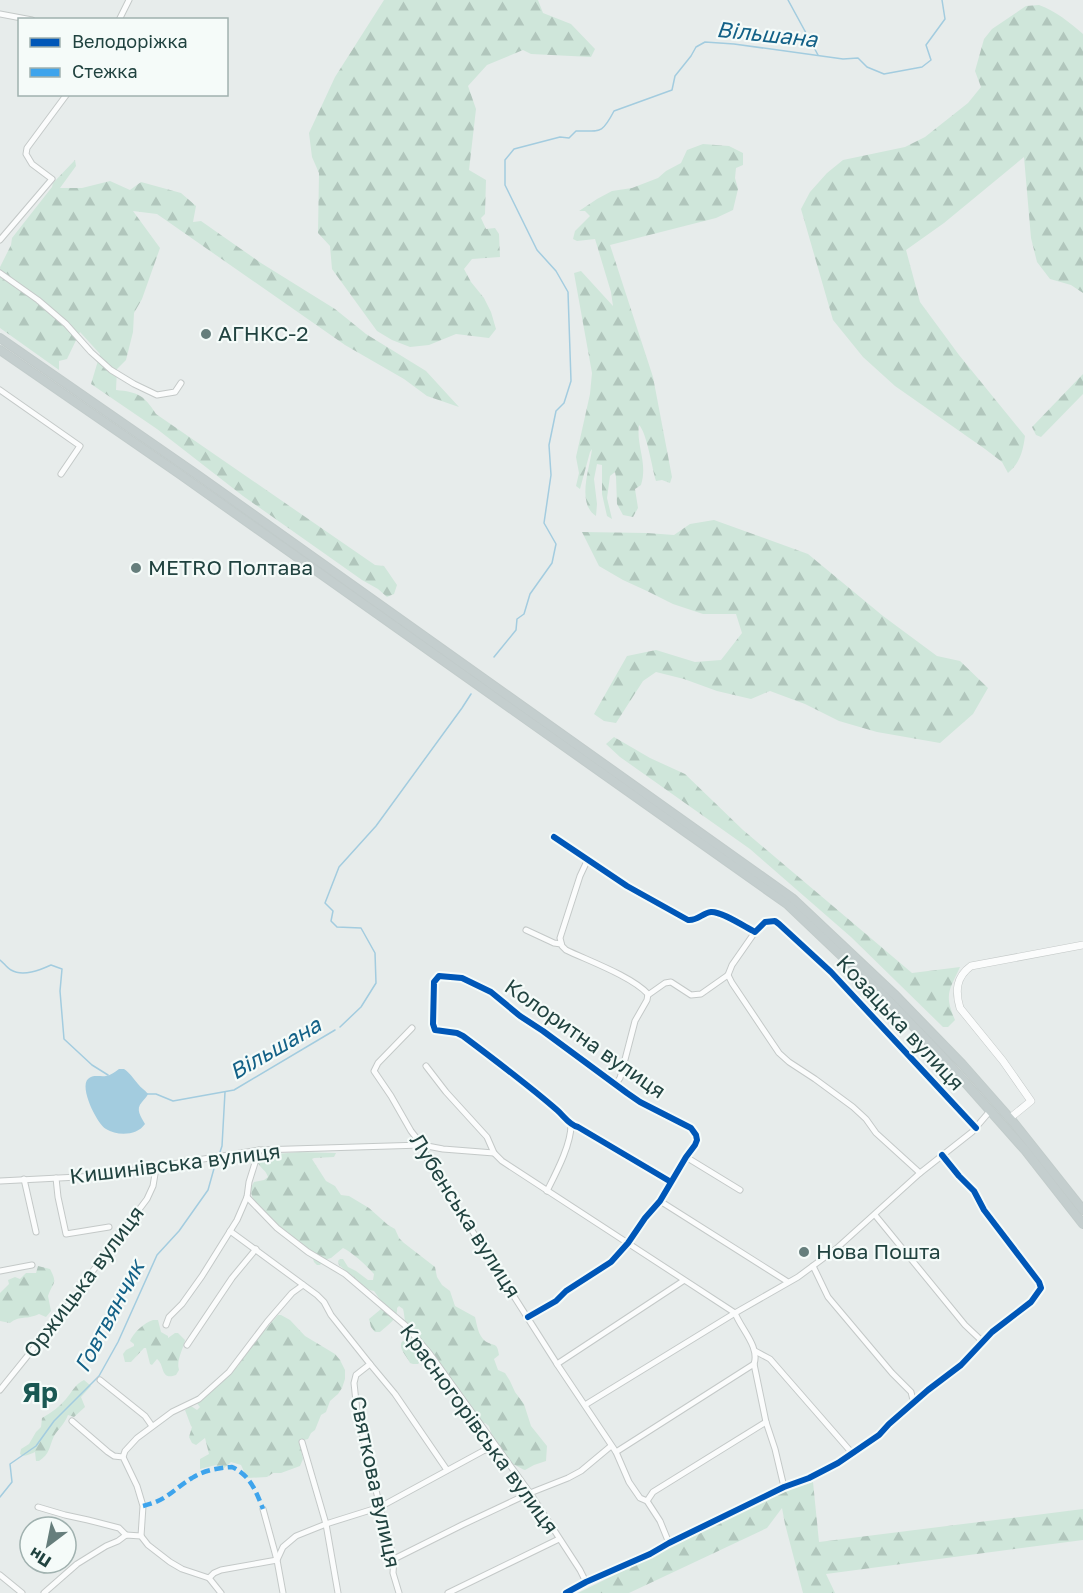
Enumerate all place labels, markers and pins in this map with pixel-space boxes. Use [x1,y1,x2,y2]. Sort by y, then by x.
place label: АГНКС-2 [218,320,309,346]
marker: АГНКС-2 [199,327,213,341]
place label: METRO Полтава [148,554,313,580]
marker: METRO Полтава [129,561,143,575]
place label: Нова Пошта [816,1238,941,1264]
marker: Нова Пошта [797,1245,811,1259]

